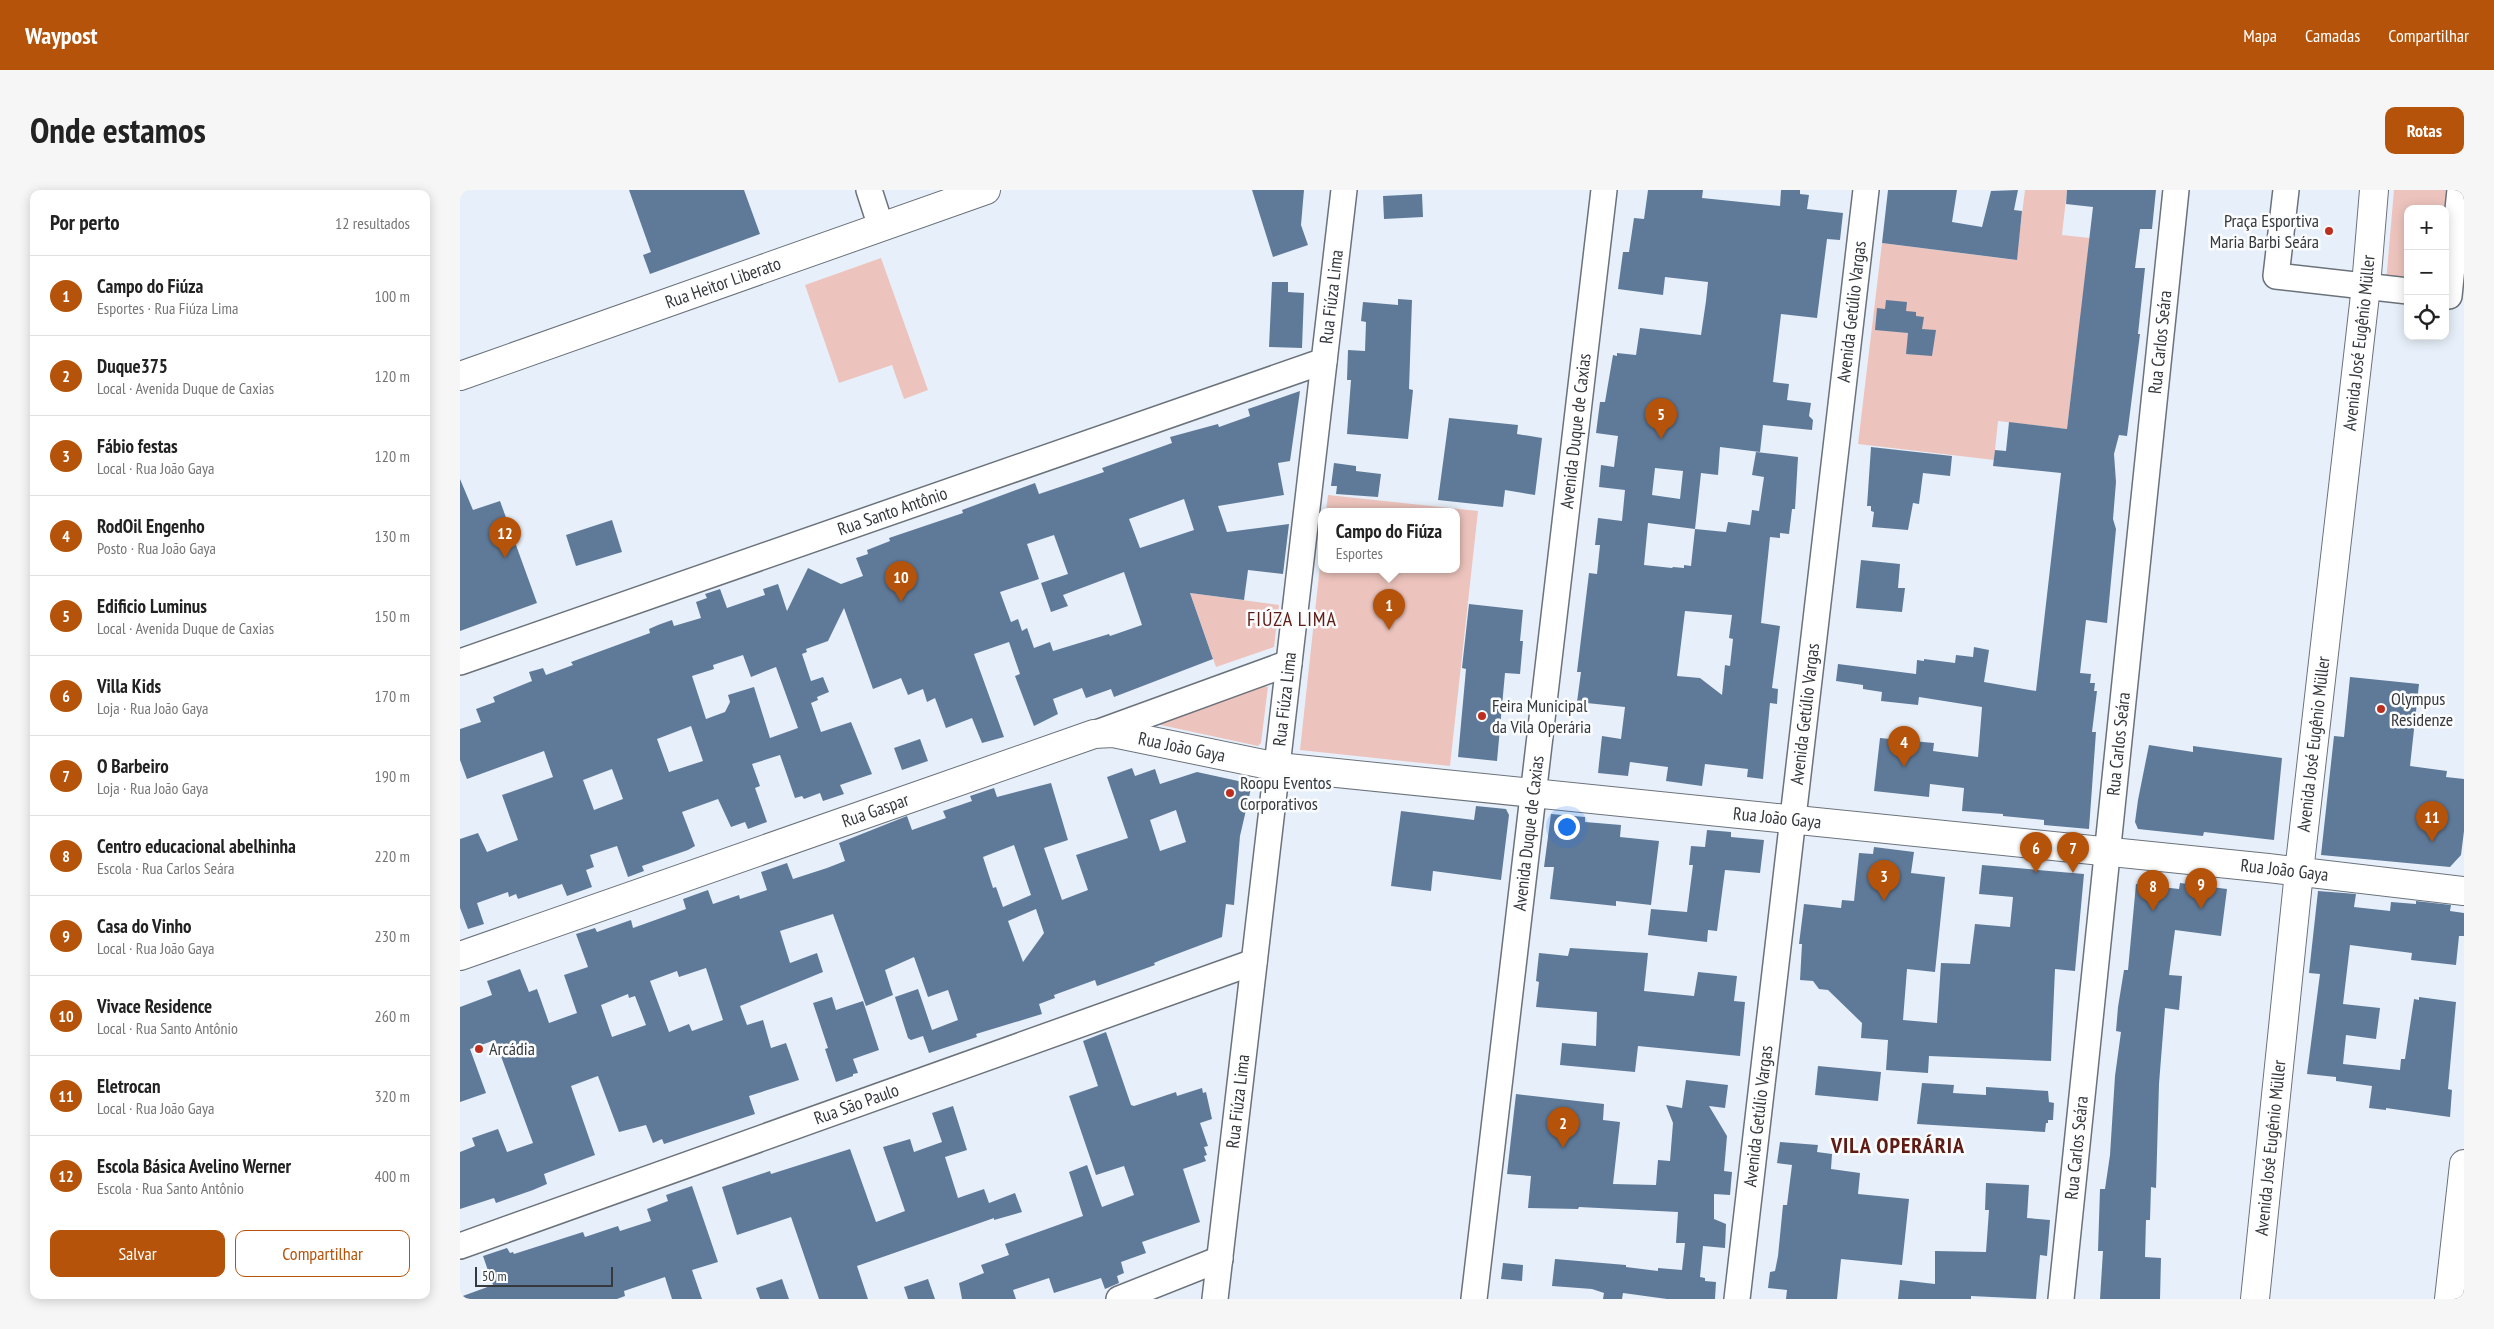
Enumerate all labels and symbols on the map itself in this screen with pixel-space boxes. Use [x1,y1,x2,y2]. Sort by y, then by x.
place label: Praça Esportiva Maria Barbi Seára [2210,209,2319,253]
marker: Praça Esportiva Maria Barbi Seára [2323,225,2335,237]
street label: Avenida Getúlio Vargas [1832,240,1871,384]
street label: Rua Fiúza Lima [1314,248,1348,345]
street label: Rua Heitor Liberato [662,251,784,314]
street label: Avenida José Eugênio Müller [2338,254,2380,432]
street label: Rua Carlos Seára [2143,289,2177,395]
street label: Avenida Duque de Caxias [1555,352,1596,510]
pin: 5 [1645,398,1677,439]
street label: Rua Santo Antônio [834,481,951,541]
pin: 12 [489,517,521,558]
pin: 10 [885,561,917,602]
pin: 1 [1373,589,1405,630]
district label: FIÚZA LIMA [1247,606,1337,632]
street label: Avenida Getúlio Vargas [1785,642,1824,786]
street label: Rua Fiúza Lima [1267,651,1301,747]
street label: Avenida José Eugênio Müller [2292,655,2335,833]
place label: Olympus Residenze [2391,687,2453,731]
street label: Rua Carlos Seára [2101,691,2135,797]
place label: Feira Municipal da Vila Operária [1492,694,1591,738]
marker: Olympus Residenze [2375,703,2387,715]
marker: Feira Municipal da Vila Operária [1476,710,1488,722]
street label: Rua João Gaya [1136,726,1228,767]
pin: 4 [1888,726,1920,767]
street label: Avenida Duque de Caxias [1508,754,1549,912]
place label: Roopu Eventos Corporativos [1240,771,1332,815]
marker: Roopu Eventos Corporativos [1224,787,1236,799]
street label: Rua Gaspar [838,788,912,832]
street label: Rua João Gaya [1732,801,1822,833]
pin: 11 [2416,801,2448,842]
your location [1554,814,1580,840]
pin: 6 [2020,832,2052,873]
pin: 7 [2057,832,2089,873]
street label: Rua João Gaya [2239,853,2330,886]
pin: 3 [1868,860,1900,901]
pin: 9 [2185,868,2217,909]
pin: 8 [2137,870,2169,911]
place label: Arcádia [489,1037,535,1060]
marker: Arcádia [473,1043,485,1055]
street label: Avenida Getúlio Vargas [1738,1044,1777,1188]
street label: Rua Fiúza Lima [1221,1053,1254,1150]
street label: Avenida José Eugênio Müller [2250,1059,2291,1237]
street label: Rua São Paulo [811,1078,902,1129]
street label: Rua Carlos Seára [2059,1095,2093,1201]
pin: 2 [1547,1107,1579,1148]
district label: VILA OPERÁRIA [1830,1131,1965,1159]
scale bar [475,1264,612,1287]

